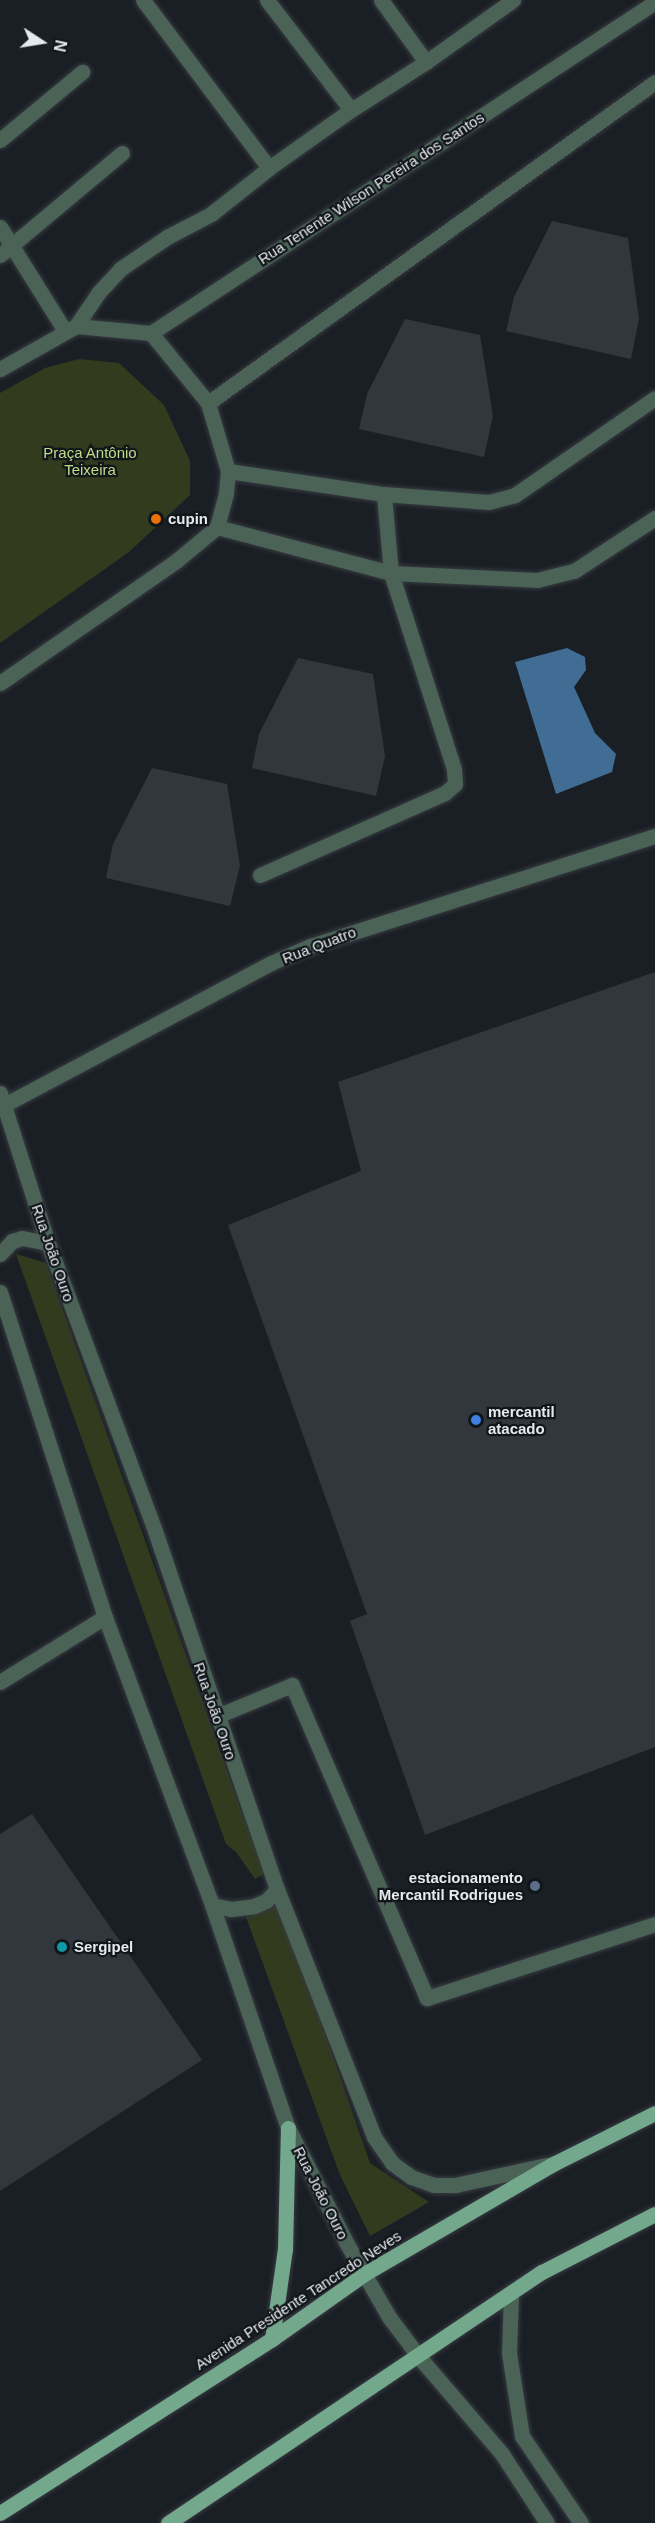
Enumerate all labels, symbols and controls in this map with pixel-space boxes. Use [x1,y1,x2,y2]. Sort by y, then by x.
north arrow [12,12,72,72]
text: N [51,38,70,53]
street label: Rua Tenente Wilson Pereira dos Santos [255,108,487,268]
park label: Praça Antônio Teixeira [43,443,137,478]
place label: cupin [168,510,208,528]
marker: cupin [149,512,163,526]
street label: Rua Quatro [280,923,358,967]
street label: Rua João Ouro [28,1202,78,1304]
place label: mercantil atacado [488,1402,555,1437]
marker: mercantil atacado [469,1413,483,1427]
street label: Rua João Ouro [190,1660,240,1762]
place label: estacionamento Mercantil Rodrigues [379,1868,523,1903]
marker: estacionamento Mercantil Rodrigues [528,1879,542,1893]
place label: Sergipel [74,1938,133,1956]
marker: Sergipel [55,1940,69,1954]
street label: Rua João Ouro [290,2144,352,2242]
street label: Avenida Presidente Tancredo Neves [191,2226,405,2374]

